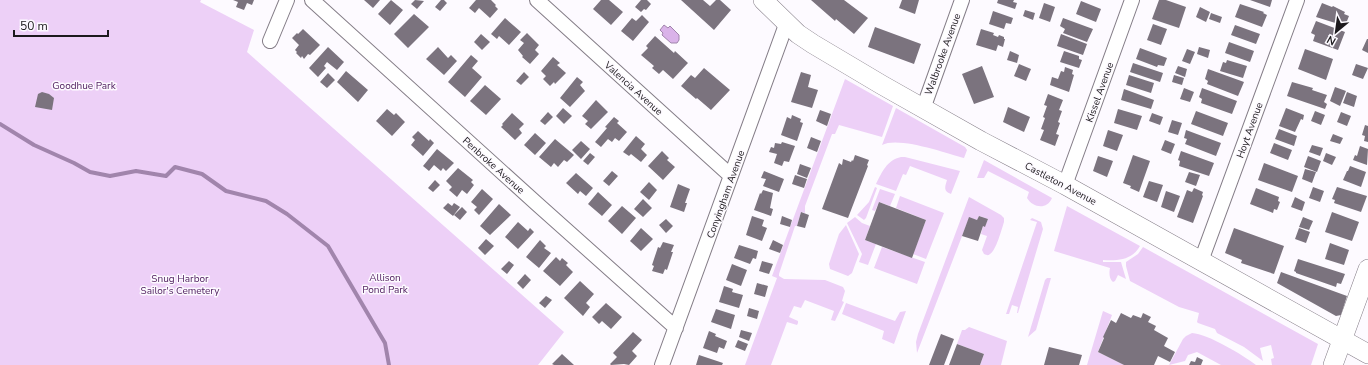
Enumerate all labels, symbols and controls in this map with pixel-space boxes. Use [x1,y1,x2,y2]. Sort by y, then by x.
scale bar [14,12,108,38]
street label: Walbrooke Avenue [922,12,964,97]
north arrow [1316,12,1356,52]
text: 50 m [20,18,48,34]
text: N [1324,32,1339,49]
street label: Valencia Avenue [600,58,666,119]
street label: Kissel Avenue [1083,60,1117,124]
park label: Goodhue Park [52,79,117,93]
street label: Hoyt Avenue [1233,100,1267,160]
street label: Penbroke Avenue [459,134,527,197]
street label: Conyingham Avenue [704,148,748,240]
street label: Castleton Avenue [1022,159,1099,209]
park label: Allison Pond Park [362,271,409,297]
park label: Snug Harbor Sailor's Cemetery [141,272,220,298]

